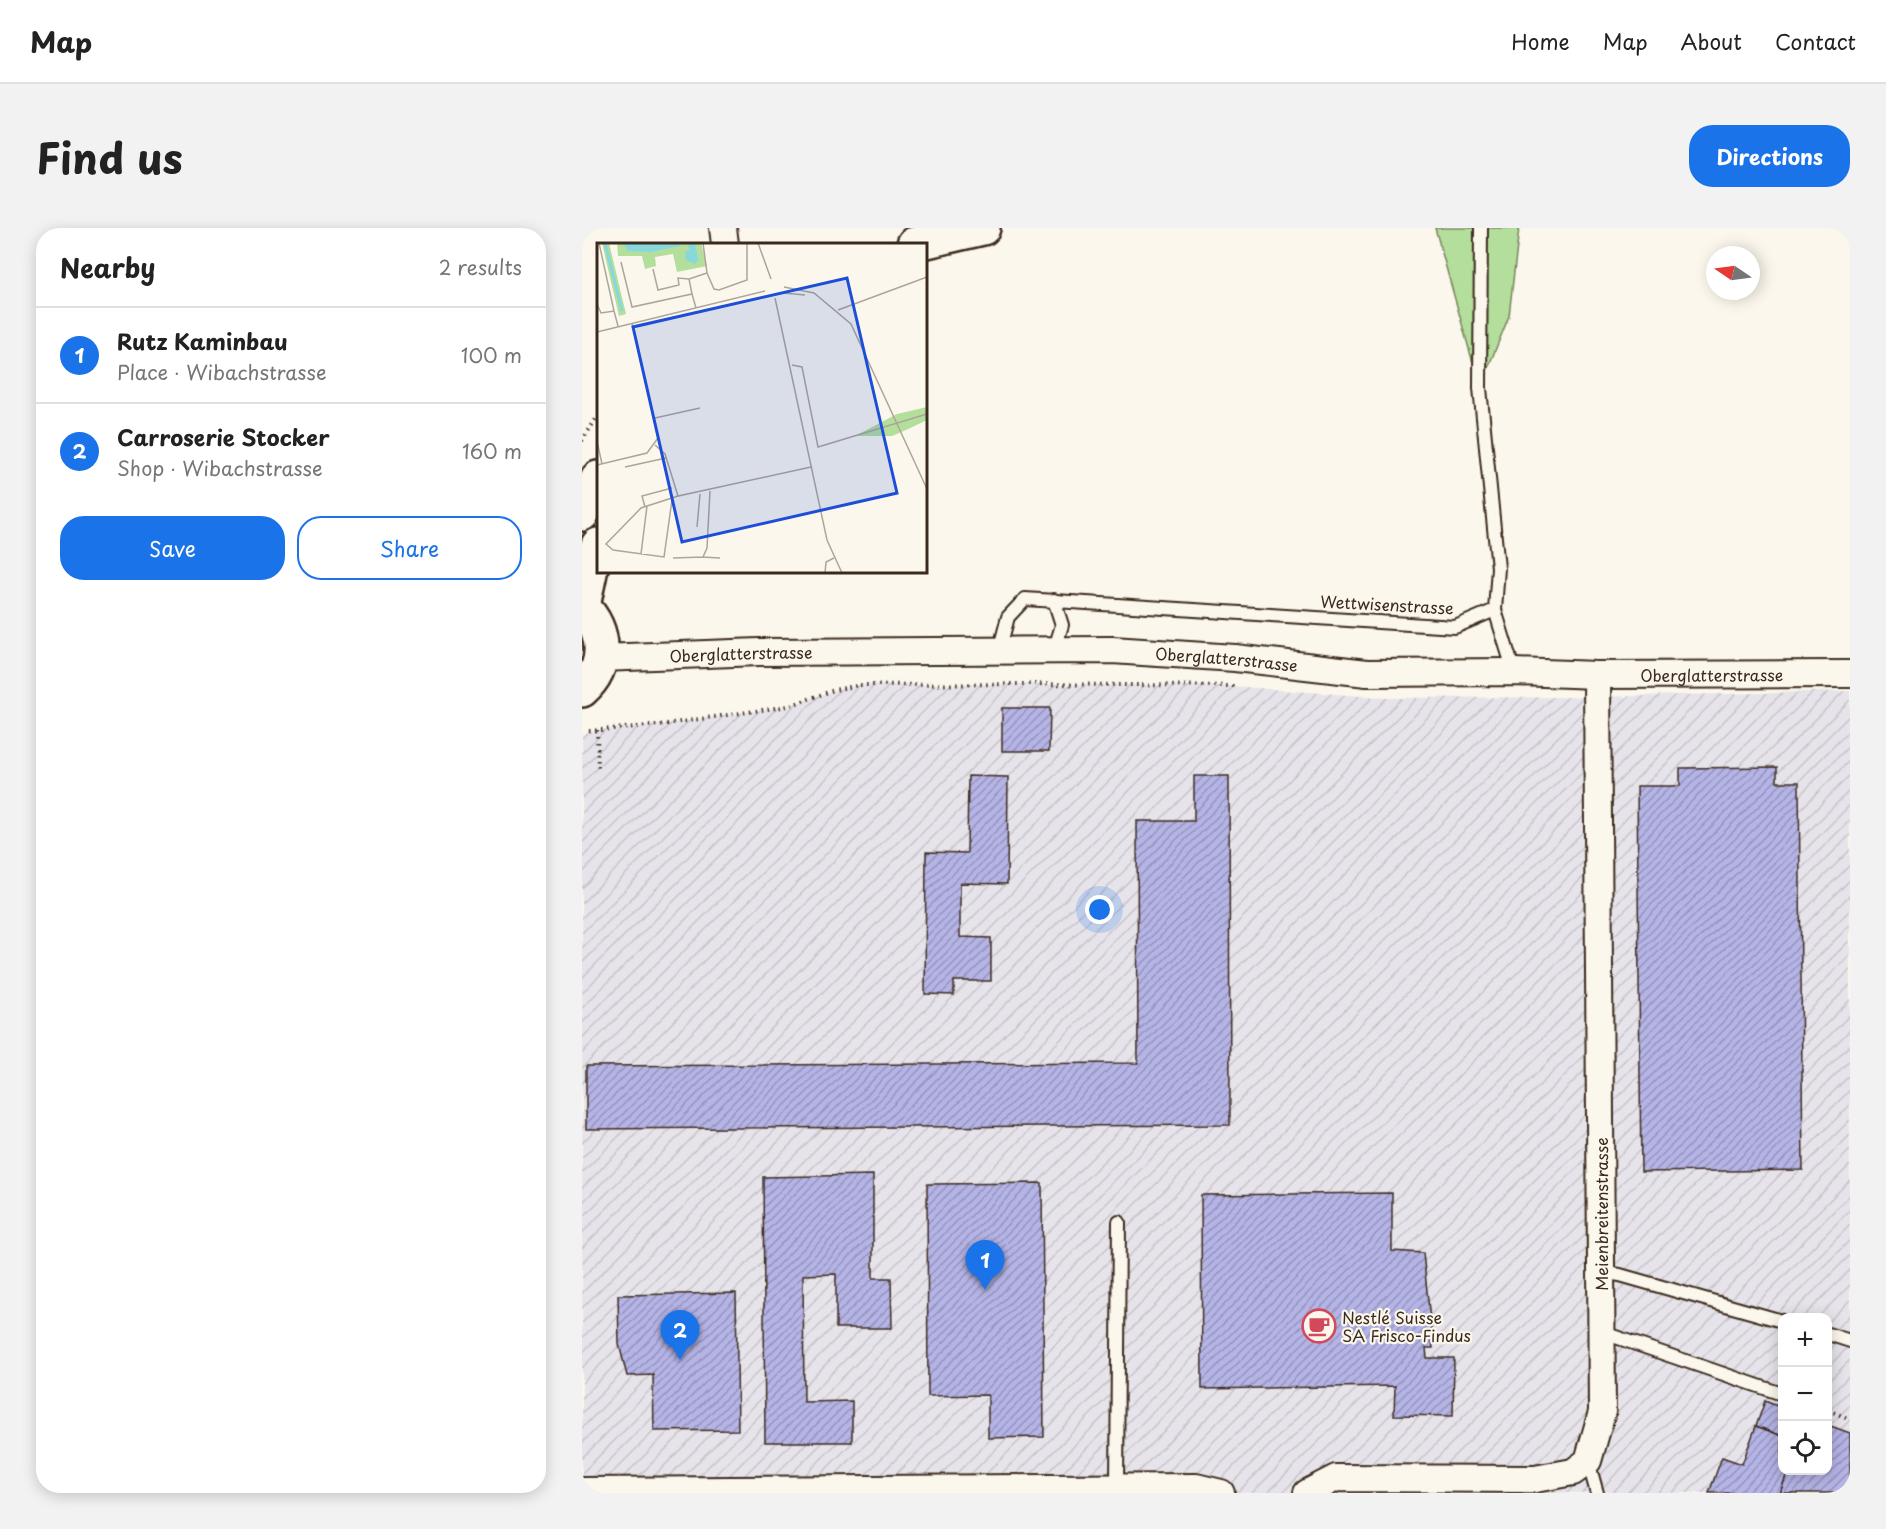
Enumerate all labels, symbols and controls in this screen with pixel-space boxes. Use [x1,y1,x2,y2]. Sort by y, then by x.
text: Map [30,20,92,63]
text: Home [1511,25,1570,57]
text: Map [1603,25,1648,57]
text: About [1681,25,1742,57]
text: Contact [1775,25,1856,57]
text: Find us [36,125,183,188]
button: Directions [1689,125,1850,187]
inset map [597,243,927,573]
north arrow [1706,246,1760,300]
text: Nearby [60,248,155,287]
text: 2 results [439,252,522,282]
text: Rutz Kaminbau [117,324,288,357]
text: 1 [75,340,84,370]
text: 100 m [461,340,522,370]
text: Place · Wibachstrasse [117,357,327,387]
text: Carroserie Stocker [117,420,330,453]
text: 2 [72,436,87,466]
text: 160 m [462,436,522,466]
text: Shop · Wibachstrasse [117,453,323,483]
button: Save [60,516,285,580]
button: Share [297,516,522,580]
street label: Wettwisenstrasse [1320,589,1454,619]
street label: Oberglatterstrasse [669,640,812,667]
street label: Oberglatterstrasse [1155,641,1299,677]
street label: Oberglatterstrasse [1640,662,1783,687]
your location [1085,895,1114,924]
street label: Meienbreitenstrasse [1589,1137,1613,1291]
pin: 1 [966,1240,1004,1290]
place label: Nestlé Suisse SA Frisco-Findus [1342,1305,1471,1347]
cafe icon: Nestlé Suisse SA Frisco-Findus [1301,1308,1337,1344]
pin: 2 [660,1310,700,1360]
map controls [1778,1313,1832,1475]
button: + [1778,1313,1832,1367]
button: − [1778,1367,1832,1421]
button: locate [1778,1421,1832,1475]

